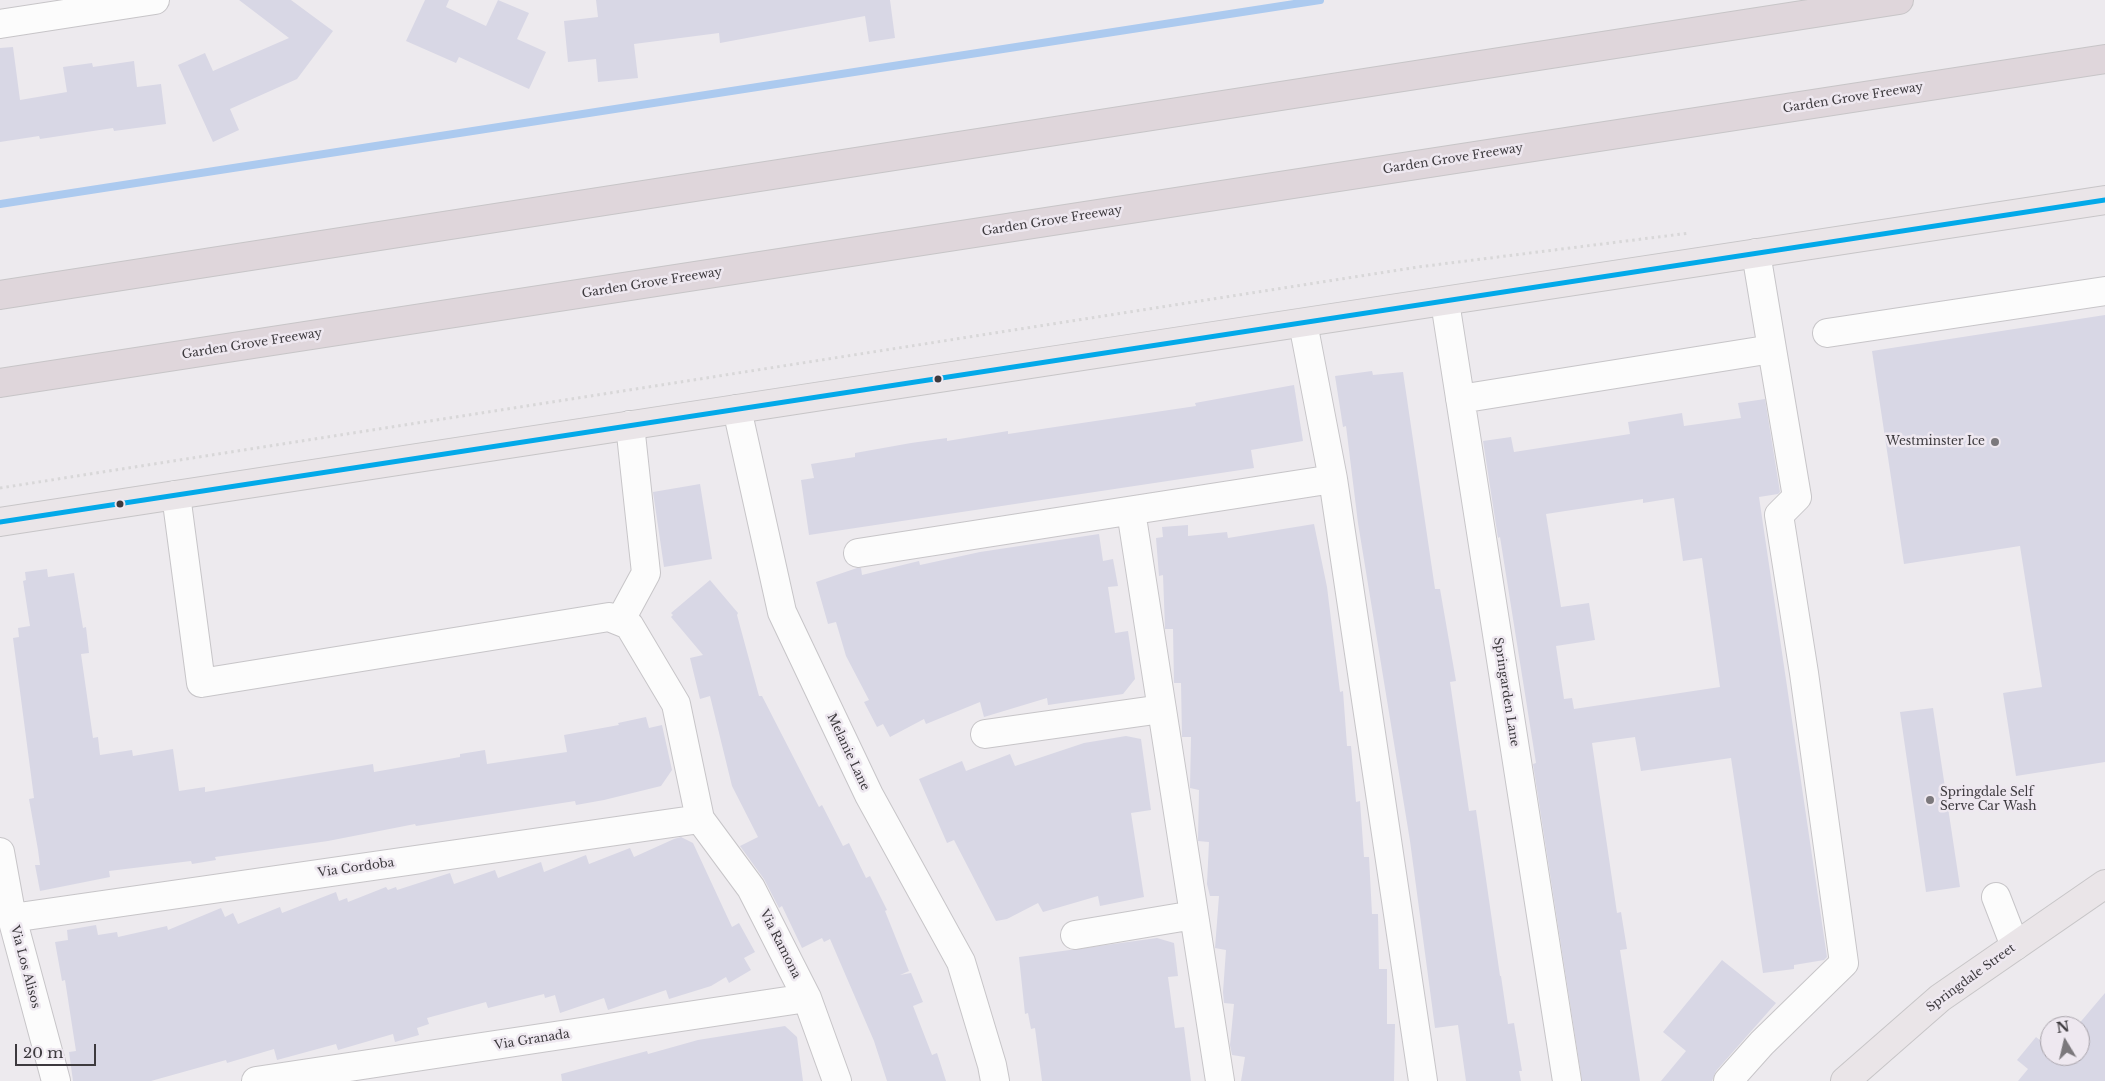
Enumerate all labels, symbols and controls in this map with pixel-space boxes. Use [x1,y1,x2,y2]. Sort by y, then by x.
street label: Garden Grove Freeway [1782,80,1924,116]
street label: Garden Grove Freeway [1382,141,1524,177]
street label: Garden Grove Freeway [981,203,1123,239]
street label: Garden Grove Freeway [581,265,723,301]
street label: Garden Grove Freeway [181,326,323,362]
unlabelled marker [933,374,943,384]
place label: Westminster Ice [1886,435,1985,449]
marker: Westminster Ice [1989,436,2001,448]
unlabelled marker [115,499,125,509]
street label: Springarden Lane [1490,636,1522,748]
street label: Melanie Lane [824,711,872,793]
place label: Springdale Self Serve Car Wash [1940,786,2037,814]
marker: Springdale Self Serve Car Wash [1924,794,1936,806]
street label: Via Cordoba [317,856,395,880]
street label: Via Ramona [757,907,803,981]
street label: Via Los Alisos [7,924,43,1010]
street label: Springdale Street [1924,941,2018,1015]
north arrow [2040,1016,2090,1066]
text: N [2055,1017,2071,1037]
street label: Via Granada [493,1027,571,1053]
scale bar [18,1034,99,1066]
text: 20 m [23,1043,63,1062]

